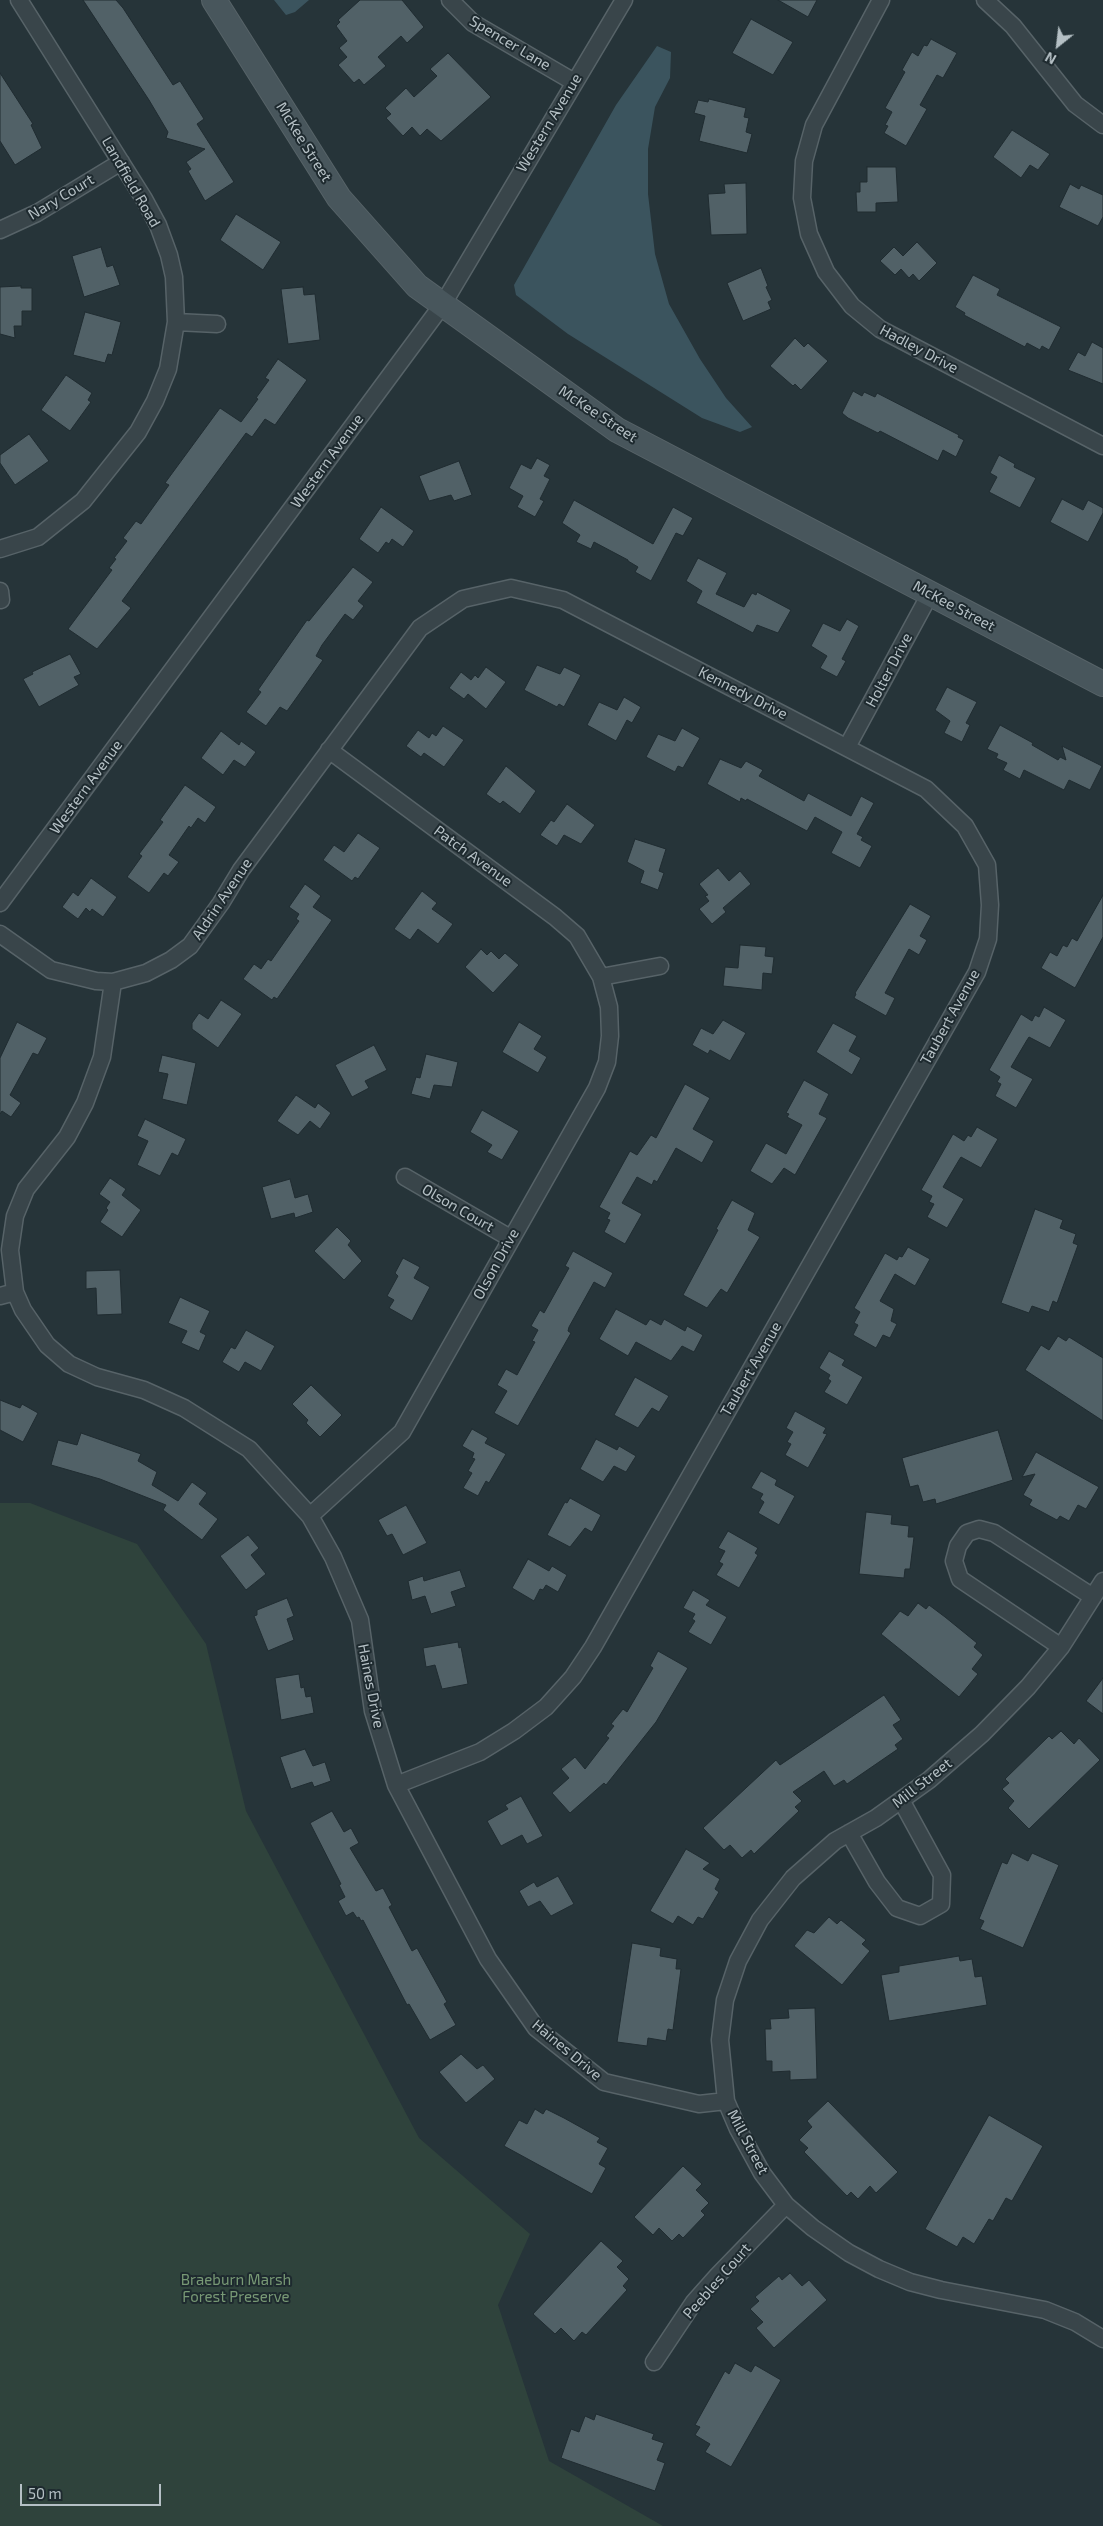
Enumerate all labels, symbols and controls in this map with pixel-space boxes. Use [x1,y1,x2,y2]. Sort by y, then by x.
street label: Spencer Lane [466,12,554,74]
north arrow [1033,20,1083,70]
text: N [1042,49,1059,68]
street label: Western Avenue [513,70,585,176]
street label: McKee Street [272,99,336,185]
street label: Landfield Road [98,134,164,230]
street label: Nary Court [25,170,97,224]
street label: Hadley Drive [877,321,961,377]
street label: McKee Street [555,382,641,446]
street label: Western Avenue [287,411,367,511]
street label: McKee Street [910,577,998,635]
street label: Holter Drive [862,630,916,710]
street label: Kennedy Drive [695,663,791,723]
street label: Western Avenue [46,737,126,837]
street label: Patch Avenue [430,822,516,890]
street label: Aldrin Avenue [188,855,256,943]
street label: Taubert Avenue [916,966,984,1068]
street label: Olson Court [419,1180,497,1236]
street label: Olson Drive [469,1225,523,1303]
street label: Taubert Avenue [717,1319,785,1419]
street label: Haines Drive [354,1642,388,1730]
street label: Mill Street [889,1754,955,1812]
street label: Haines Drive [529,2016,605,2084]
street label: Mill Street [723,2107,773,2177]
street label: Peebles Court [679,2240,755,2322]
park label: Braeburn Marsh Forest Preserve [181,2271,291,2306]
scale bar [22,2474,164,2506]
text: 50 m [28,2484,62,2502]

